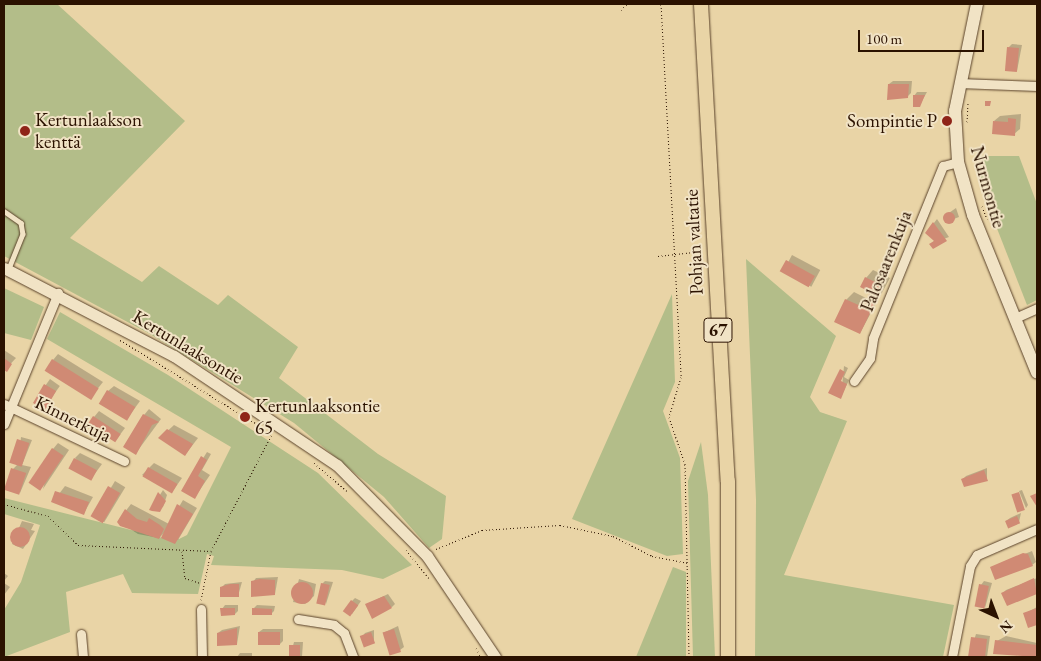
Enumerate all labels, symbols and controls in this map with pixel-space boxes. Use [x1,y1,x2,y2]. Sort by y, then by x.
scale bar [861,20,987,52]
text: 100 m [866,29,902,48]
place label: Kertunlaakson kenttä [35,109,142,153]
place label: Sompintie P [847,110,937,132]
marker: Sompintie P [941,115,953,127]
marker: Kertunlaakson kenttä [19,125,31,137]
street label: Nurmontie [966,144,1010,230]
street label: Pohjan valtatie [680,189,708,295]
street label: Palosaarenkuja [855,207,917,315]
street label: Kertunlaaksontie [129,305,247,389]
road number: 67 [703,314,733,346]
street label: Kinnerkuja [31,391,115,447]
place label: Kertunlaaksontie 65 [255,395,380,439]
marker: Kertunlaaksontie 65 [239,411,251,423]
north arrow [971,591,1021,641]
text: N [996,617,1017,637]

